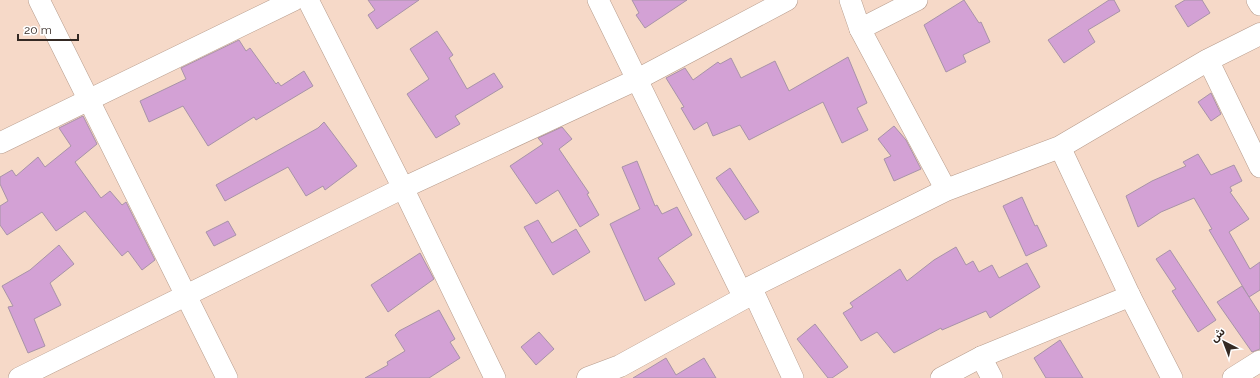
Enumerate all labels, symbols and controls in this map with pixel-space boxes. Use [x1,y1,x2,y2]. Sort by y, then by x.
scale bar [18,16,78,42]
text: 20 m [24,23,52,37]
north arrow [1204,322,1244,362]
text: ش [1208,325,1228,345]

